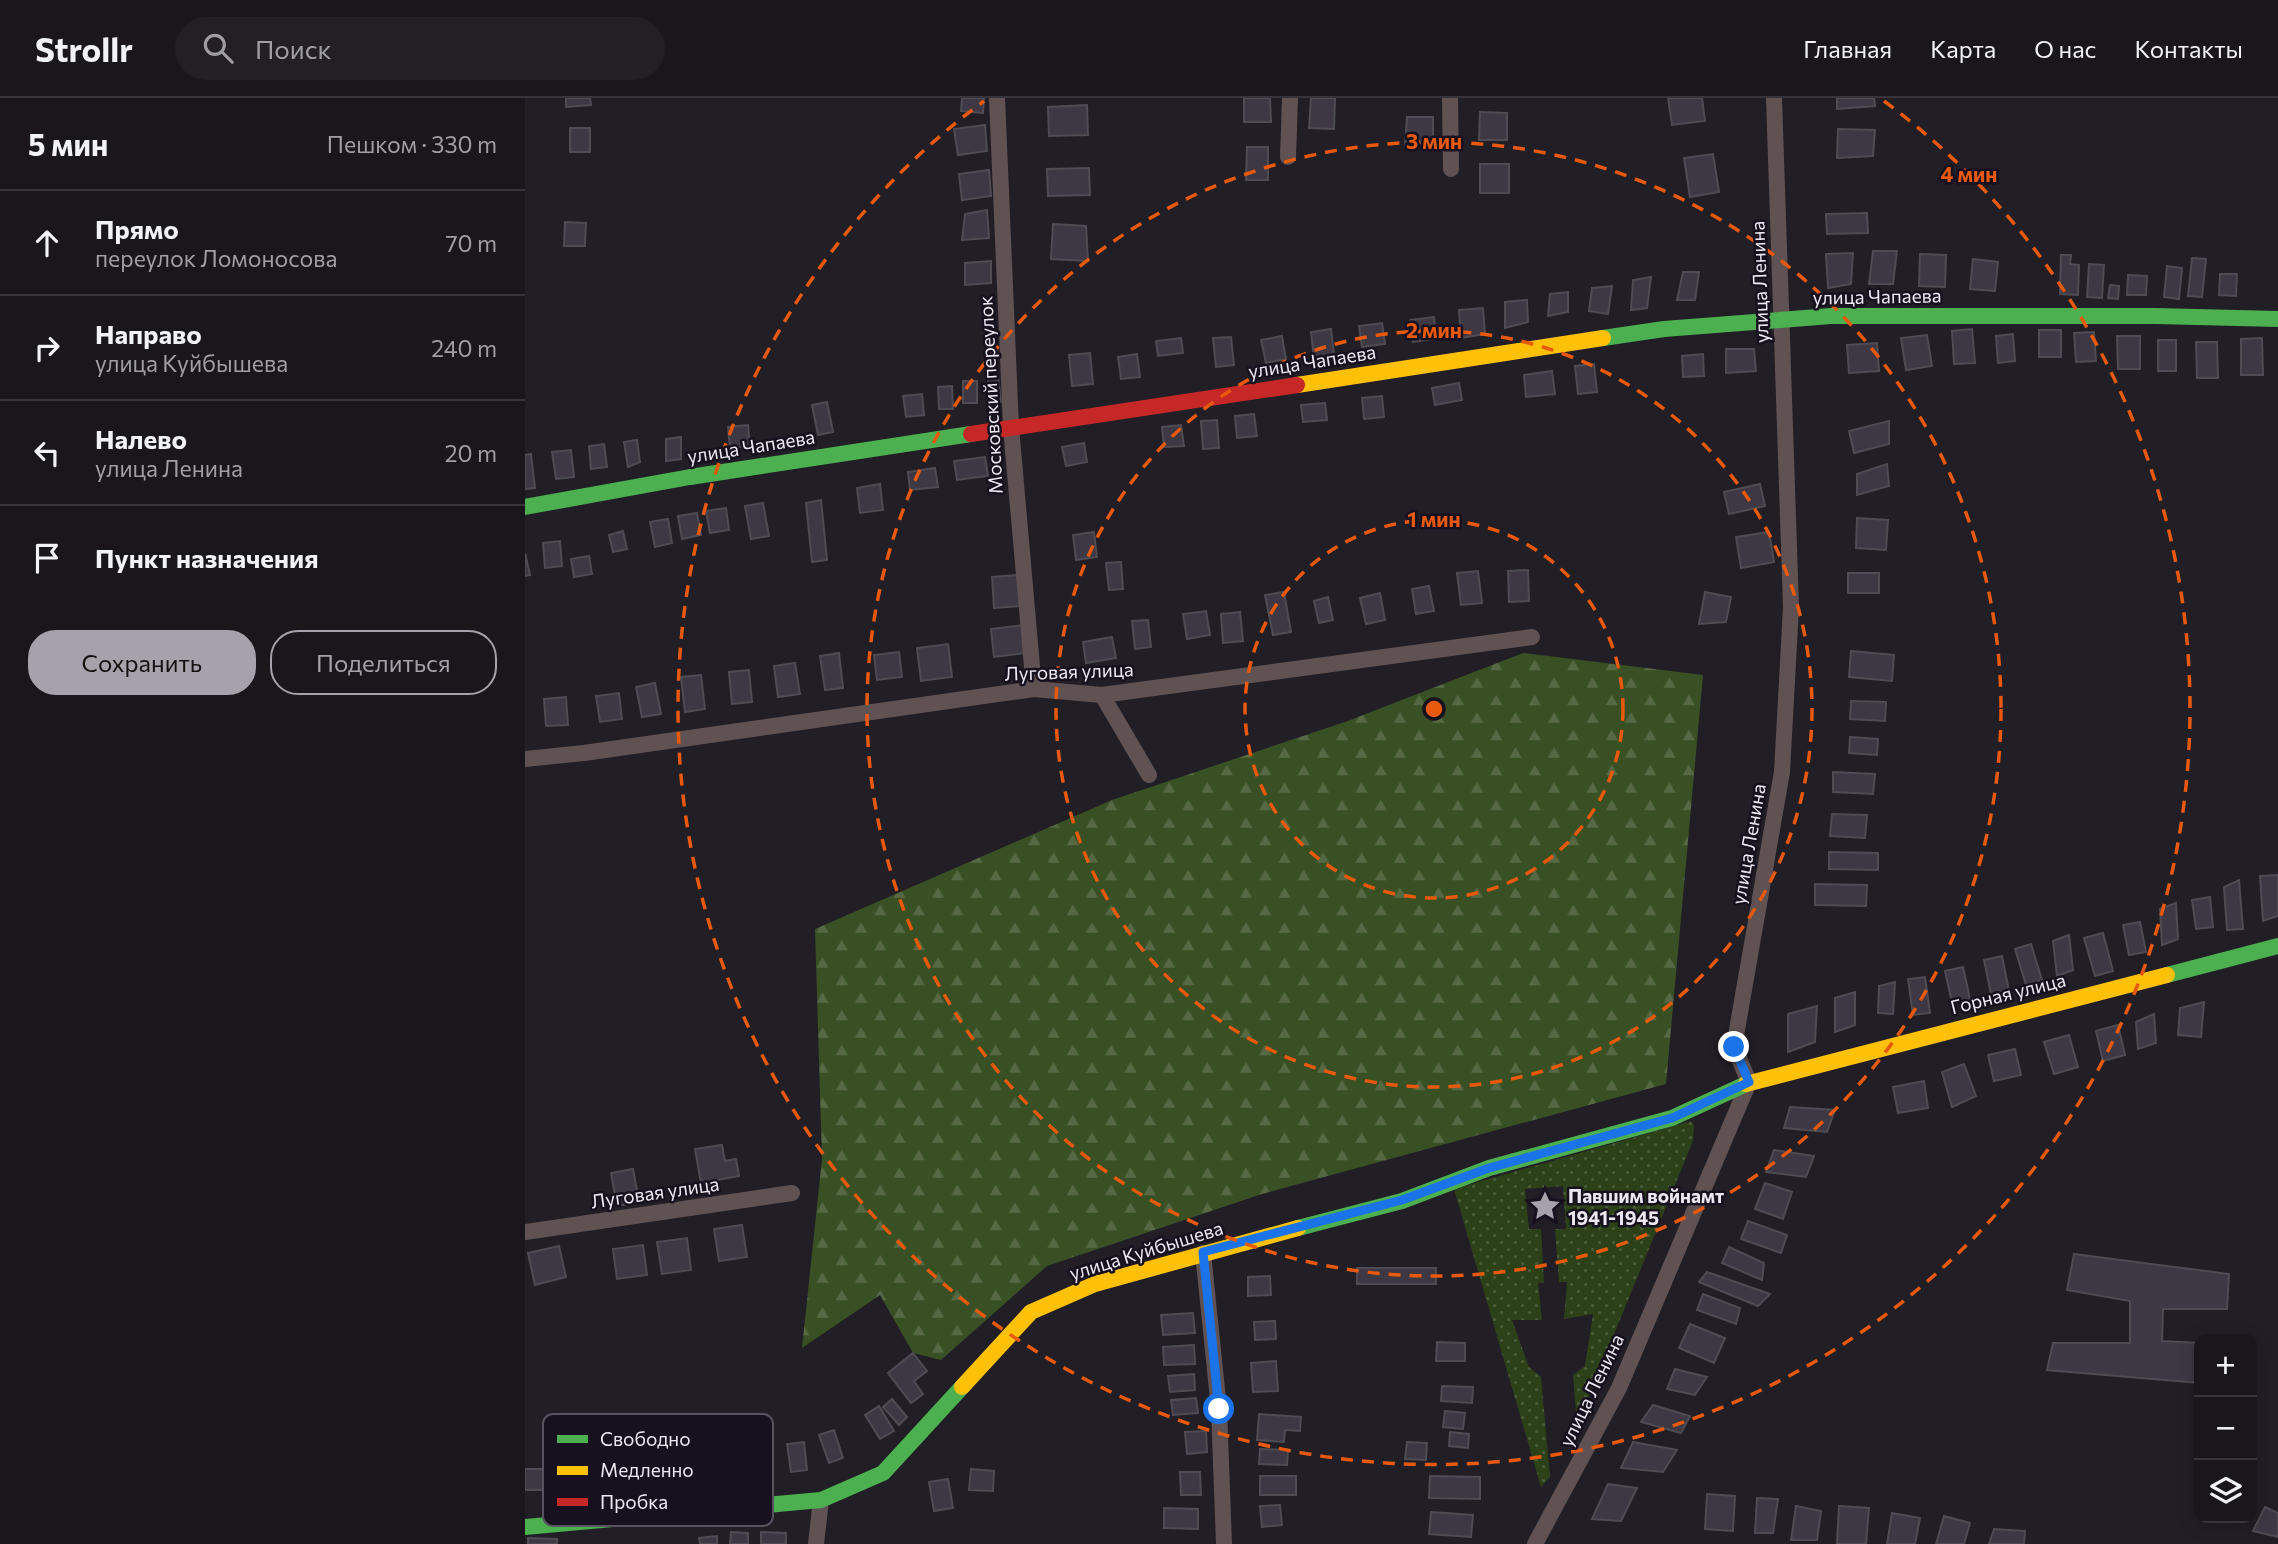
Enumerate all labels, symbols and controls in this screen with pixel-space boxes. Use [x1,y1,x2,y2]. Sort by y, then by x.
search box [175,17,665,80]
text: Strollr [35,28,133,69]
icon: search [199,29,237,67]
text: Поиск [255,33,332,64]
text: Главная [1803,34,1892,63]
text: Карта [1930,34,1996,63]
text: О нас [2034,34,2096,63]
text: Контакты [2134,34,2243,63]
text: 5 мин [28,125,108,162]
text: 3 мин [1406,128,1462,153]
text: Пешком · 330 m [327,130,497,158]
text: 4 мин [1941,161,1997,186]
text: Прямо [95,213,179,244]
street label: улица Ленина [1745,220,1773,344]
icon: ahead [28,224,66,262]
text: 70 m [445,229,497,257]
text: переулок Ломоносова [95,244,338,272]
street label: улица Чапаева [1812,283,1942,309]
street label: Московский переулок [973,295,1007,495]
text: 2 мин [1406,317,1462,342]
text: Направо [95,318,202,349]
icon: right [28,329,66,367]
text: 240 m [431,334,497,362]
street label: улица Чапаева [1247,340,1377,382]
text: улица Куйбышева [95,349,288,377]
text: Налево [95,423,187,454]
street label: улица Чапаева [686,425,816,467]
icon: left [28,434,66,472]
text: 20 m [445,439,497,467]
text: улица Ленина [95,454,243,482]
text: 1 мин [1407,506,1461,531]
icon: arrive [28,539,66,577]
text: Пункт назначения [95,542,319,573]
button: Сохранить [28,630,256,695]
button: Поделиться [270,630,497,695]
street label: Луговая улица [1004,657,1134,685]
centre of rings [1422,697,1446,721]
street label: улица Ленина [1726,782,1770,906]
street label: Горная улица [1948,968,2068,1018]
route end [1718,1031,1749,1062]
street label: Луговая улица [589,1172,721,1212]
place label: Павшим войнамт 1941-1945 [1568,1184,1724,1229]
place icon: Павшим войнамт 1941-1945 [1528,1189,1562,1223]
street label: улица Куйбышева [1066,1216,1226,1284]
street label: улица Ленина [1554,1330,1628,1450]
map controls [2194,1334,2257,1523]
button: + [2194,1334,2257,1397]
route start [1203,1393,1234,1424]
button: − [2194,1397,2257,1460]
legend [543,1414,773,1526]
text: Свободно [600,1427,690,1450]
text: Медленно [600,1458,694,1481]
button: layers [2194,1460,2257,1523]
text: Пробка [600,1490,668,1513]

